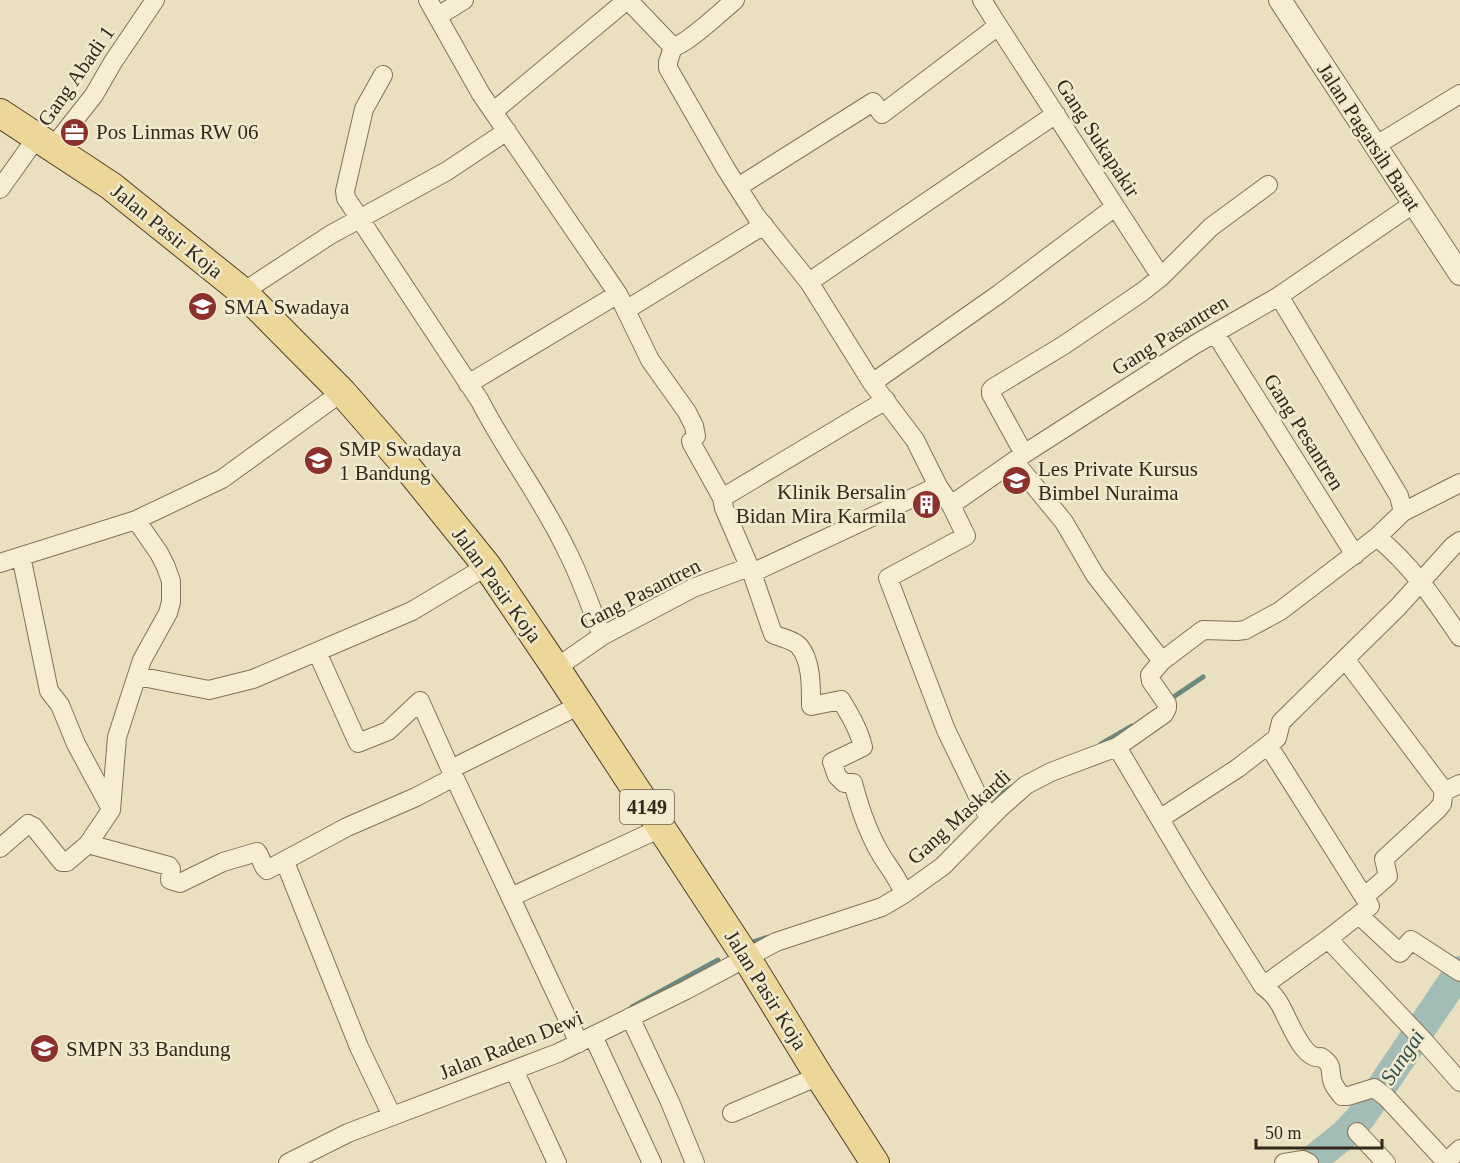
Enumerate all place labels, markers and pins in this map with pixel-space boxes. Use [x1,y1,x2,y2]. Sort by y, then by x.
office icon: Pos Linmas RW 06 [59,116,91,148]
place label: Pos Linmas RW 06 [96,120,258,144]
school or university icon: SMA Swadaya [187,291,219,323]
place label: SMA Swadaya [224,295,350,319]
place label: SMP Swadaya 1 Bandung [339,437,462,485]
school or university icon: SMP Swadaya 1 Bandung [302,445,334,477]
place label: Les Private Kursus Bimbel Nuraima [1038,457,1198,505]
school or university icon: Les Private Kursus Bimbel Nuraima [1001,465,1033,497]
place label: Klinik Bersalin Bidan Mira Karmila [736,480,907,528]
building icon: Klinik Bersalin Bidan Mira Karmila [911,488,943,520]
school or university icon: SMPN 33 Bandung [29,1033,61,1065]
place label: SMPN 33 Bandung [66,1037,231,1061]

